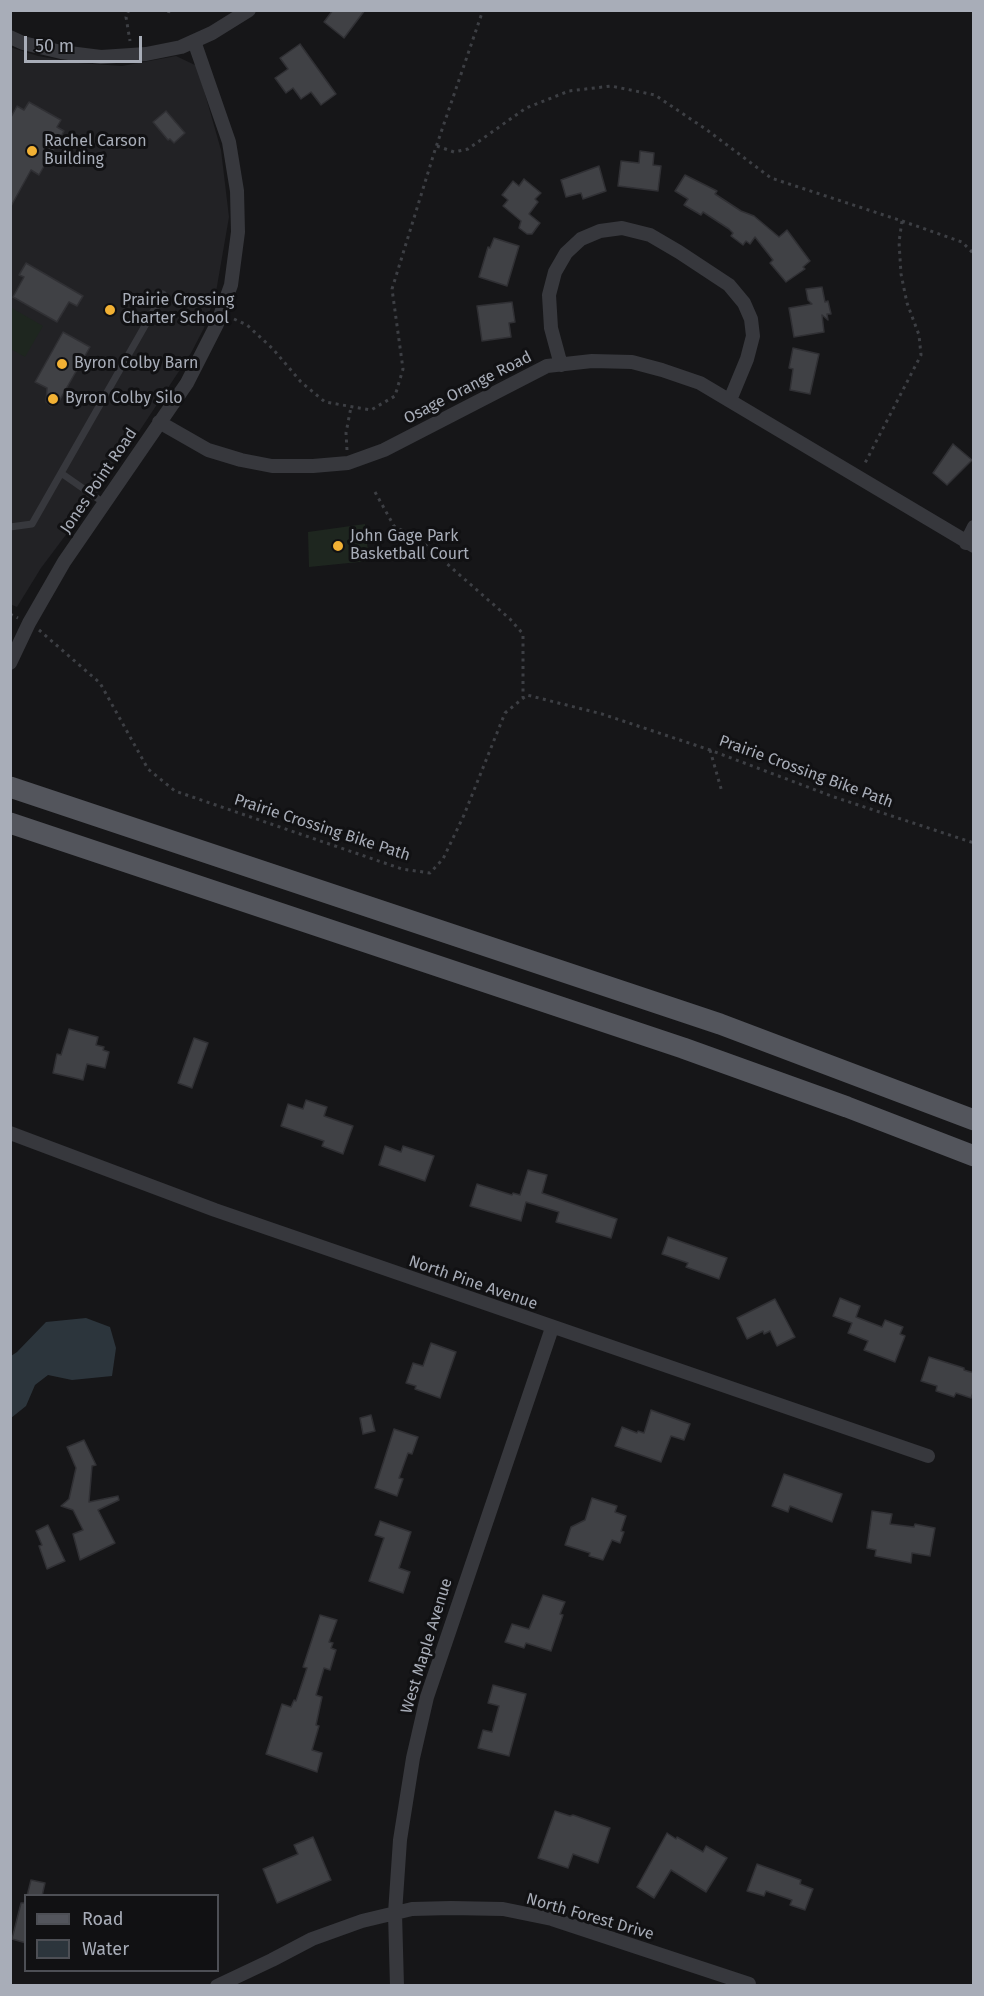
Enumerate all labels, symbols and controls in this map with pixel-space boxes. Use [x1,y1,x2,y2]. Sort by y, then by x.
scale bar [27,24,146,62]
text: 50 m [35,35,74,57]
place label: Rachel Carson Building [44,132,147,170]
marker: Rachel Carson Building [25,144,39,158]
place label: Prairie Crossing Charter School [122,291,234,329]
marker: Prairie Crossing Charter School [103,303,117,317]
street label: Osage Orange Road [401,348,535,428]
place label: Byron Colby Barn [74,354,198,374]
marker: Byron Colby Barn [55,357,69,371]
place label: Byron Colby Silo [65,389,183,409]
marker: Byron Colby Silo [46,392,60,406]
street label: Jones Point Road [57,425,141,537]
place label: John Gage Park Basketball Court [350,527,469,565]
marker: John Gage Park Basketball Court [331,539,345,553]
street label: Prairie Crossing Bike Path [716,732,896,812]
street label: Prairie Crossing Bike Path [232,790,412,866]
street label: North Pine Avenue [406,1252,540,1314]
street label: West Maple Avenue [397,1576,457,1716]
street label: North Forest Drive [524,1890,656,1944]
legend [24,1894,219,1972]
text: Road [82,1908,124,1930]
text: Water [82,1938,129,1960]

